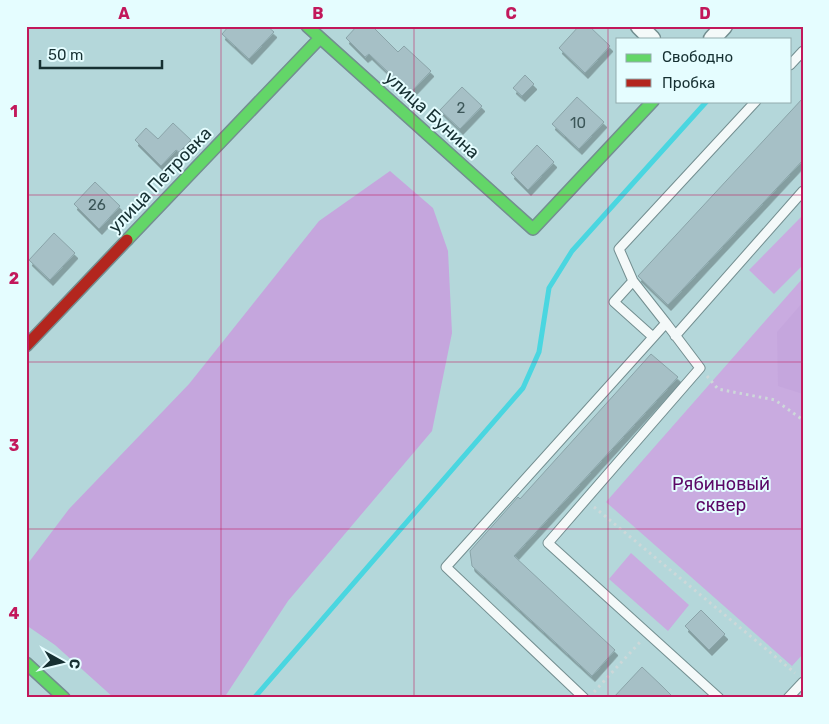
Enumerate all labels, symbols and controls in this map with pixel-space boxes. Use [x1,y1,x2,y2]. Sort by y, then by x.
text: A [118,4,130,23]
text: B [312,4,324,23]
text: C [505,4,517,23]
text: D [699,4,711,23]
scale bar [40,38,162,70]
legend [616,38,792,102]
text: 50 m [48,46,83,64]
text: Свободно [662,48,733,66]
street label: улица Бунина [380,67,484,163]
text: Пробка [662,74,715,92]
house number: 2 [457,99,466,117]
text: 1 [10,102,18,121]
house number: 10 [570,114,586,132]
street label: улица Петровка [104,122,216,238]
house number: 26 [88,196,106,214]
text: 2 [9,269,19,288]
text: 3 [9,436,19,455]
park label: Рябиновый сквер [672,473,770,516]
text: 4 [9,604,20,623]
north arrow [38,636,88,686]
text: С [65,658,83,670]

